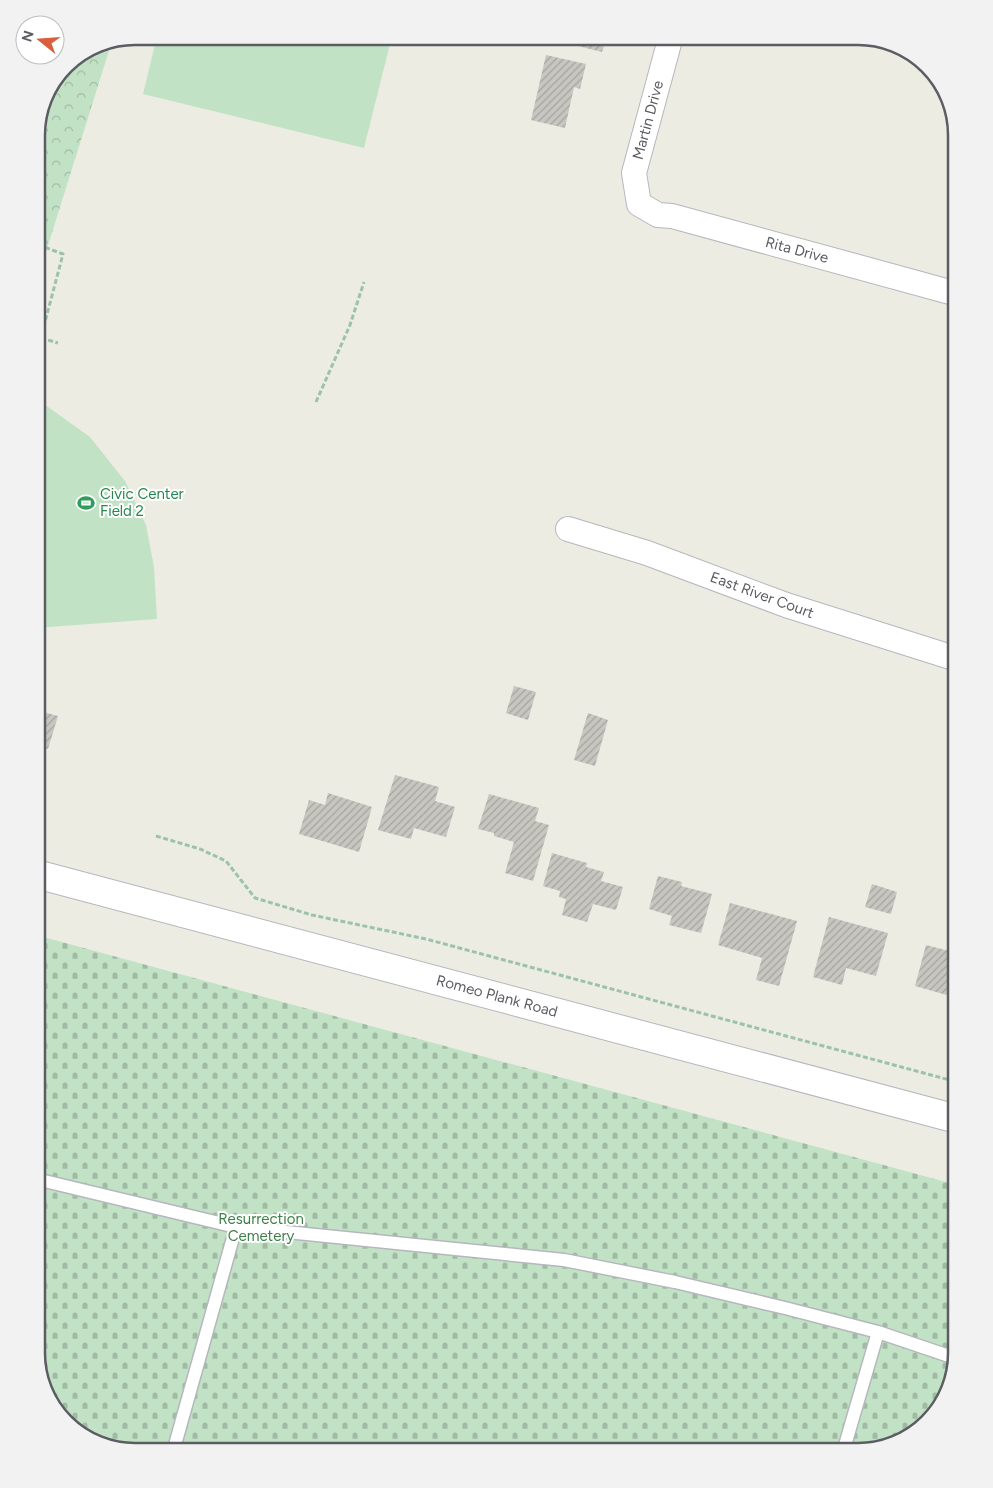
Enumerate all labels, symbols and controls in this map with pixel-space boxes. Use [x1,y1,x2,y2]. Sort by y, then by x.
north arrow [15,15,65,65]
text: N [18,29,38,44]
street label: Martin Drive [629,78,667,162]
street label: Rita Drive [763,233,831,267]
place label: Civic Center Field 2 [100,485,184,520]
sports icon: Civic Center Field 2 [76,493,96,513]
street label: East River Court [708,568,817,622]
street label: Romeo Plank Road [434,971,560,1021]
park label: Resurrection Cemetery [218,1210,304,1245]

